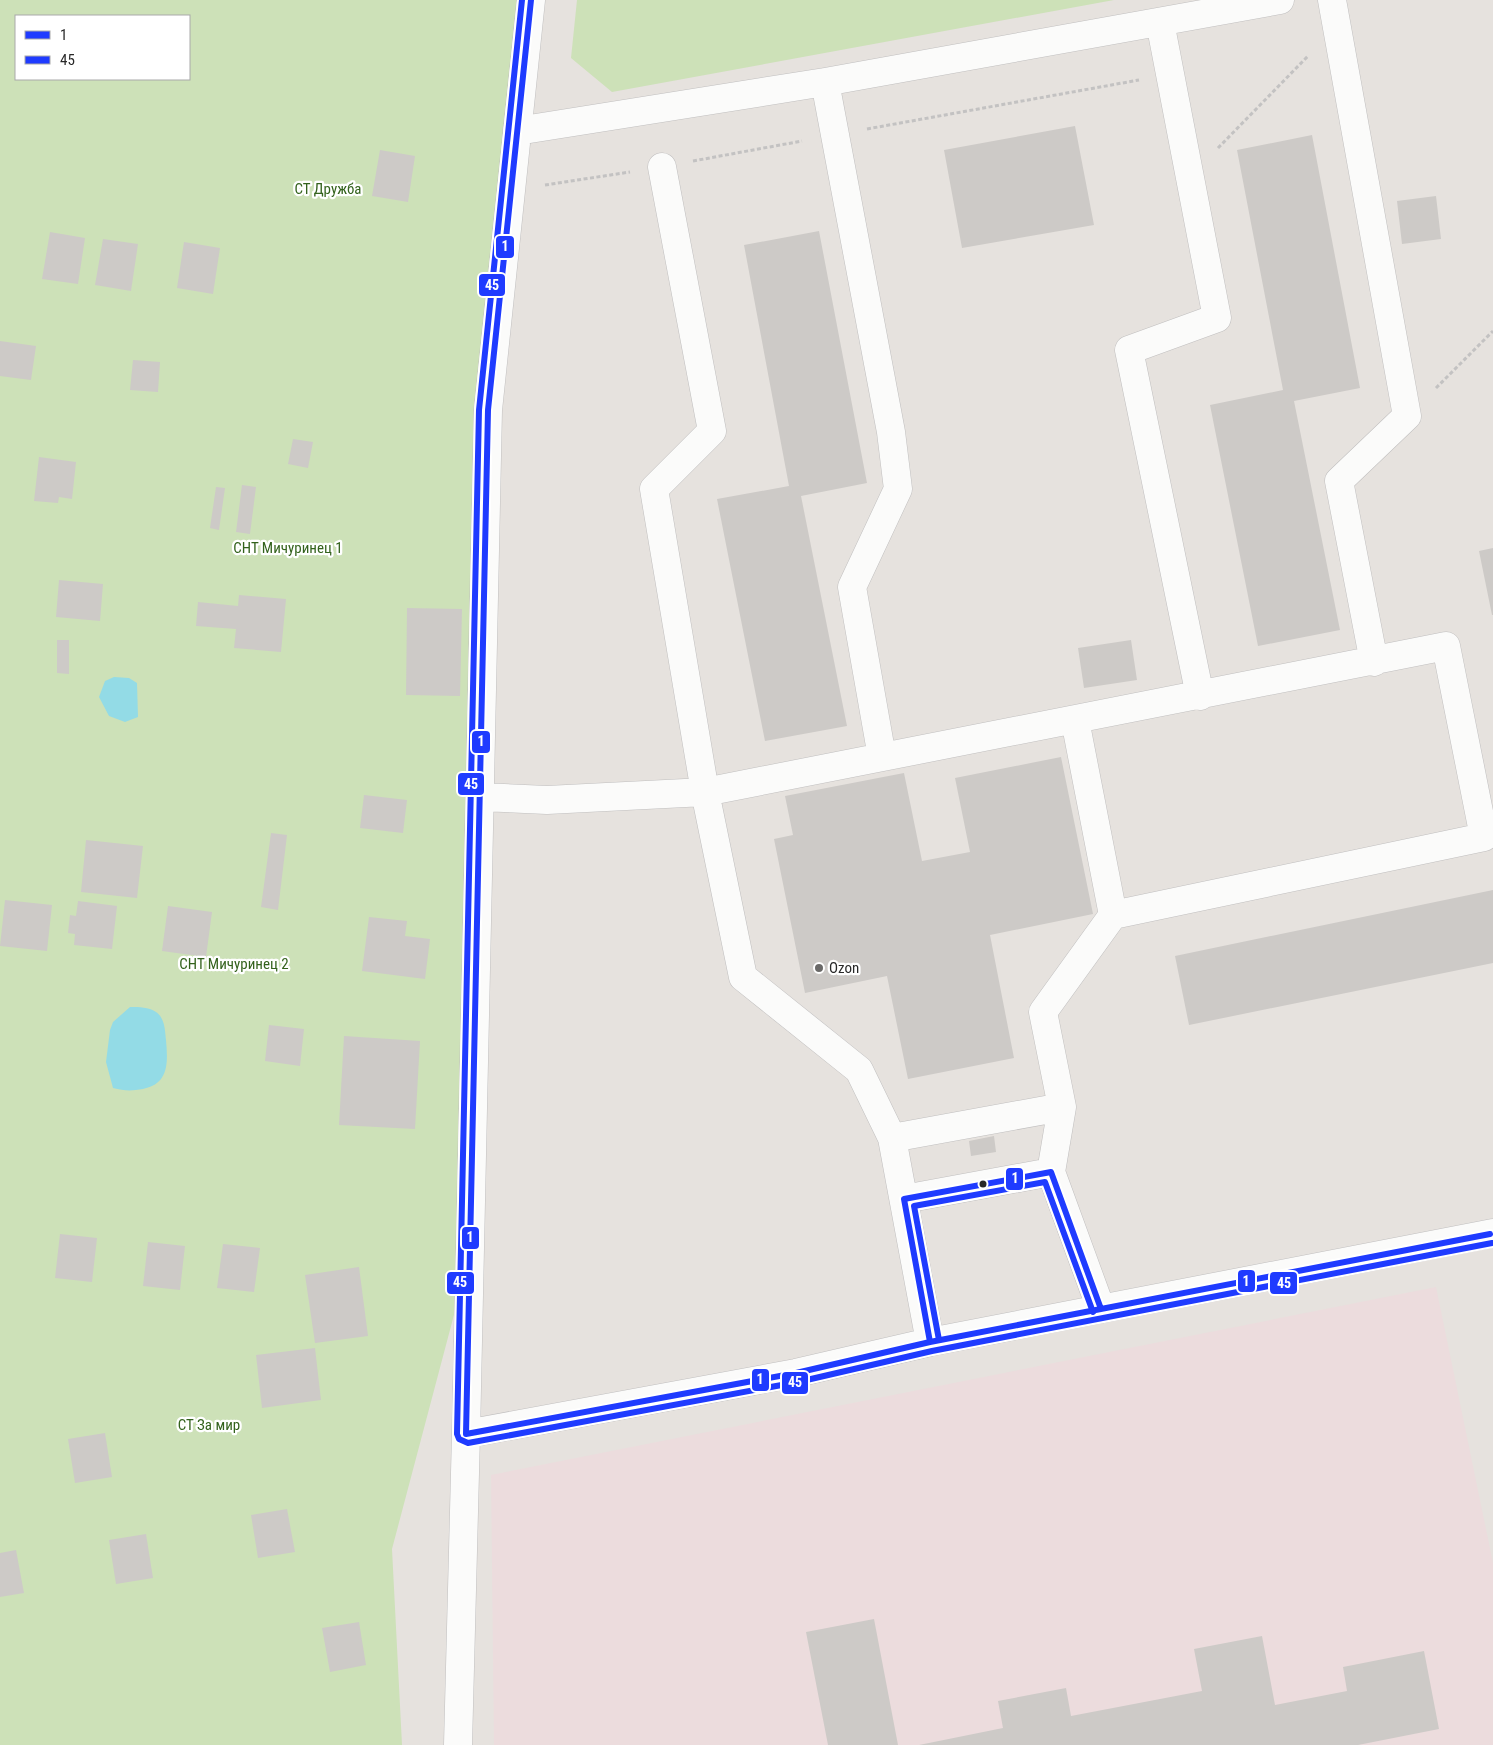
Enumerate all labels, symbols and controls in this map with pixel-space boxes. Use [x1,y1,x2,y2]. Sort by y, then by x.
legend [15,15,190,80]
text: 1 [60,26,67,44]
text: 45 [60,51,75,69]
park label: СТ Дружба [294,180,362,198]
line badge: 1 [495,235,515,259]
text: 1 [501,238,509,254]
line badge: 45 [478,273,506,297]
text: 45 [485,277,499,293]
park label: СНТ Мичуринец 1 [233,539,343,557]
line badge: 1 [471,730,491,754]
text: 1 [477,733,485,749]
line badge: 45 [457,772,485,796]
text: 45 [464,776,478,792]
park label: СНТ Мичуринец 2 [179,955,289,973]
place label: Ozon [829,959,859,977]
marker: Ozon [813,962,825,974]
line badge: 1 [1005,1167,1024,1191]
text: 1 [1011,1170,1019,1186]
unlabelled marker [978,1179,988,1189]
line badge: 1 [461,1226,480,1250]
text: 1 [466,1229,474,1245]
line badge: 1 [1237,1269,1256,1293]
line badge: 45 [446,1271,475,1295]
line badge: 45 [1269,1271,1298,1295]
text: 1 [1242,1273,1250,1289]
text: 45 [453,1274,467,1290]
text: 45 [1277,1275,1291,1291]
line badge: 1 [751,1368,770,1392]
text: 1 [756,1371,764,1387]
line badge: 45 [781,1371,809,1395]
text: 45 [788,1374,802,1390]
park label: СТ За мир [178,1416,240,1434]

